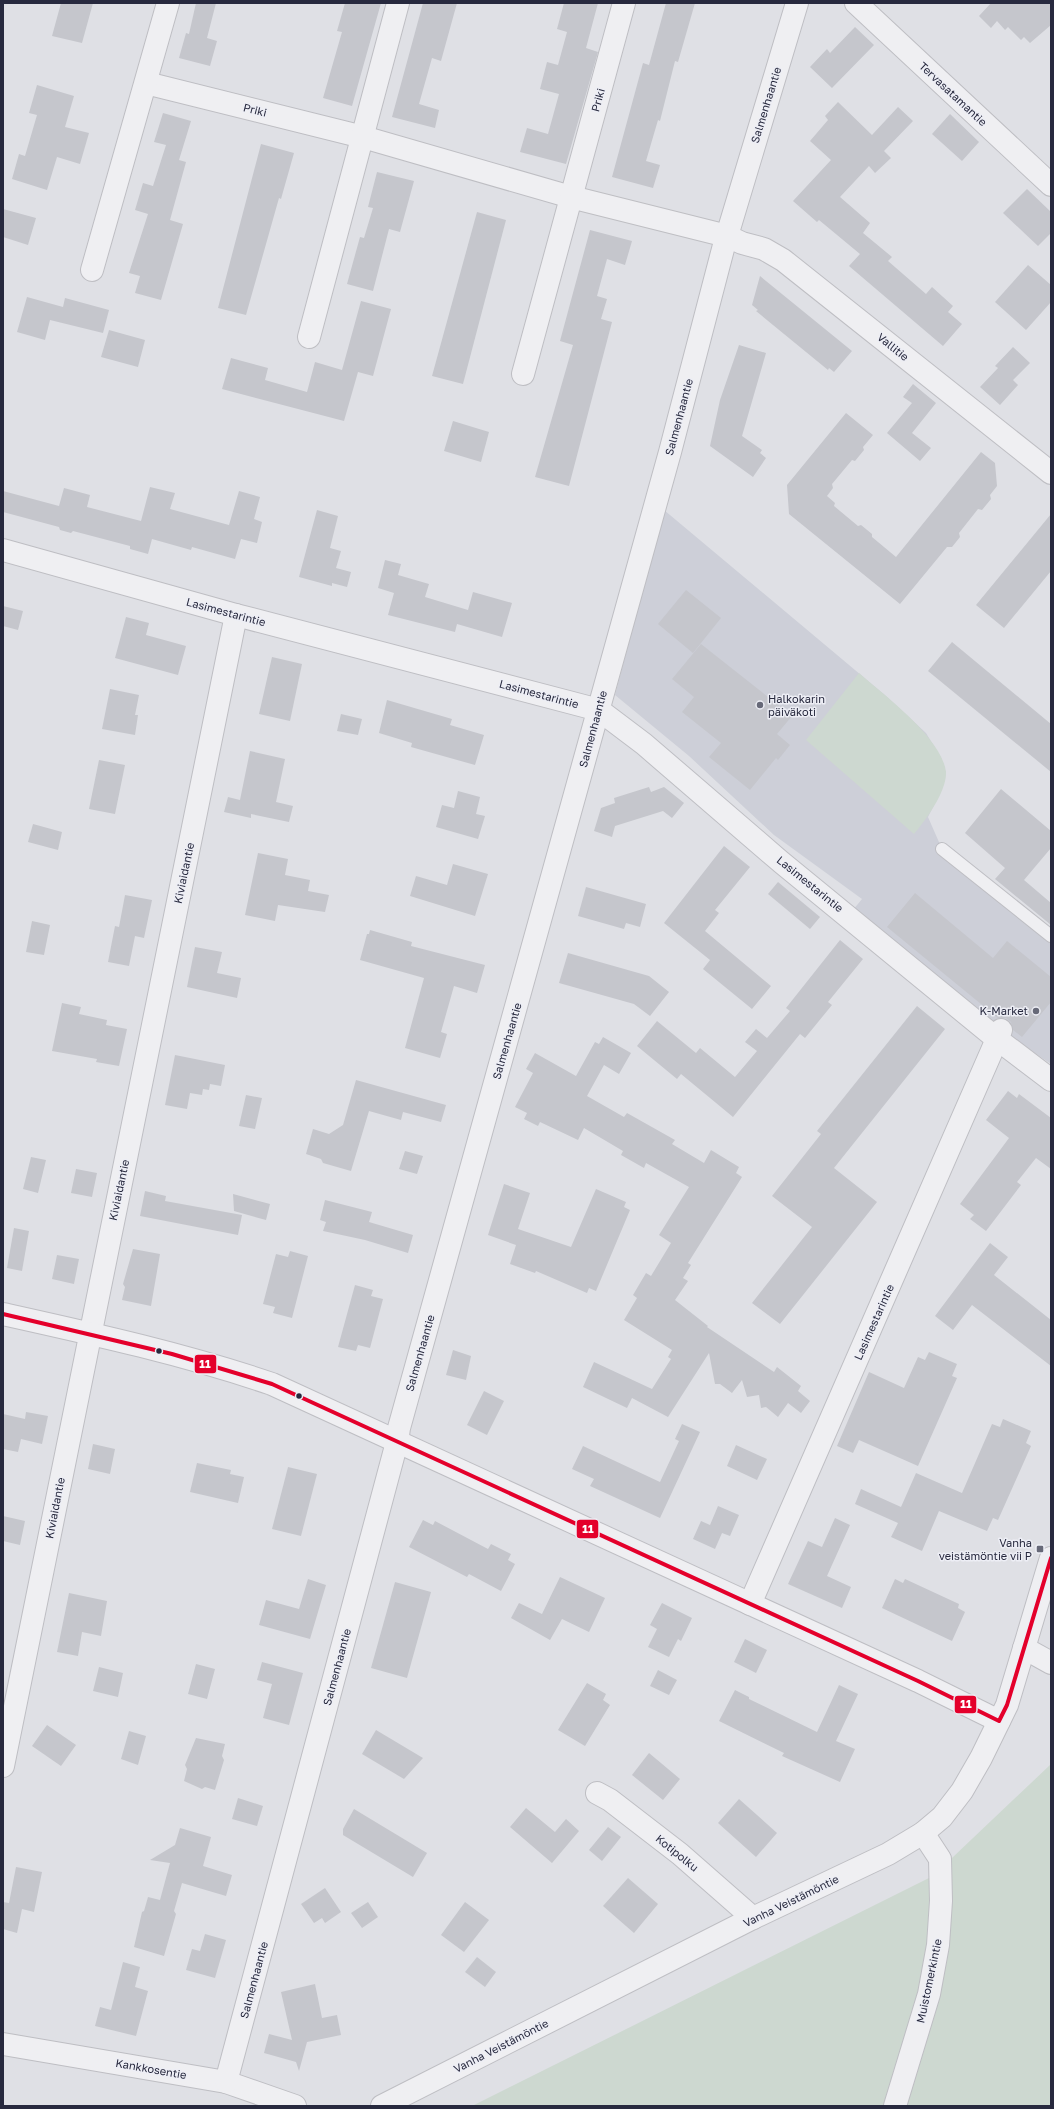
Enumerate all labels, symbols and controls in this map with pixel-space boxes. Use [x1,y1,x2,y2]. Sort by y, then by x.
street label: Tervasatamantie [917,59,990,128]
street label: Salmenhaantie [748,65,783,145]
street label: Priki [588,87,607,113]
street label: Priki [242,100,268,119]
street label: Vallitie [875,330,912,363]
street label: Salmenhaantie [662,377,695,457]
street label: Lasimestarintie [185,595,267,628]
street label: Lasimestarintie [498,677,580,710]
street label: Salmenhaantie [576,689,609,769]
place label: Halkokarin päiväkoti [768,692,825,718]
marker: Halkokarin päiväkoti [755,700,765,710]
street label: Kiviaidantie [171,841,196,905]
street label: Lasimestarintie [775,853,846,914]
street label: Salmenhaantie [489,1001,524,1081]
place label: K-Market [979,1004,1028,1017]
marker: K-Market [1031,1006,1041,1016]
street label: Kiviaidantie [106,1158,131,1222]
street label: Lasimestarintie [851,1282,896,1362]
street label: Salmenhaantie [402,1313,437,1393]
unlabelled marker [154,1346,164,1356]
line badge: 11 [194,1354,217,1374]
text: 11 [199,1357,211,1370]
unlabelled marker [294,1391,304,1401]
street label: Kiviaidantie [42,1476,67,1540]
line badge: 11 [576,1519,599,1539]
text: 11 [582,1522,594,1535]
place label: Vanha veistämöntie vii P [939,1536,1032,1562]
marker: Vanha veistämöntie vii P [1035,1544,1045,1554]
street label: Salmenhaantie [320,1627,353,1707]
line badge: 11 [954,1695,977,1714]
text: 11 [960,1697,972,1710]
street label: Kotipolku [653,1831,701,1874]
street label: Vanha Veistämöntie [741,1872,841,1929]
street label: Muistomerkintie [913,1938,944,2024]
street label: Salmenhaantie [237,1940,270,2020]
street label: Vanha Veistämöntie [451,2016,550,2075]
street label: Kankkosentie [115,2056,188,2081]

